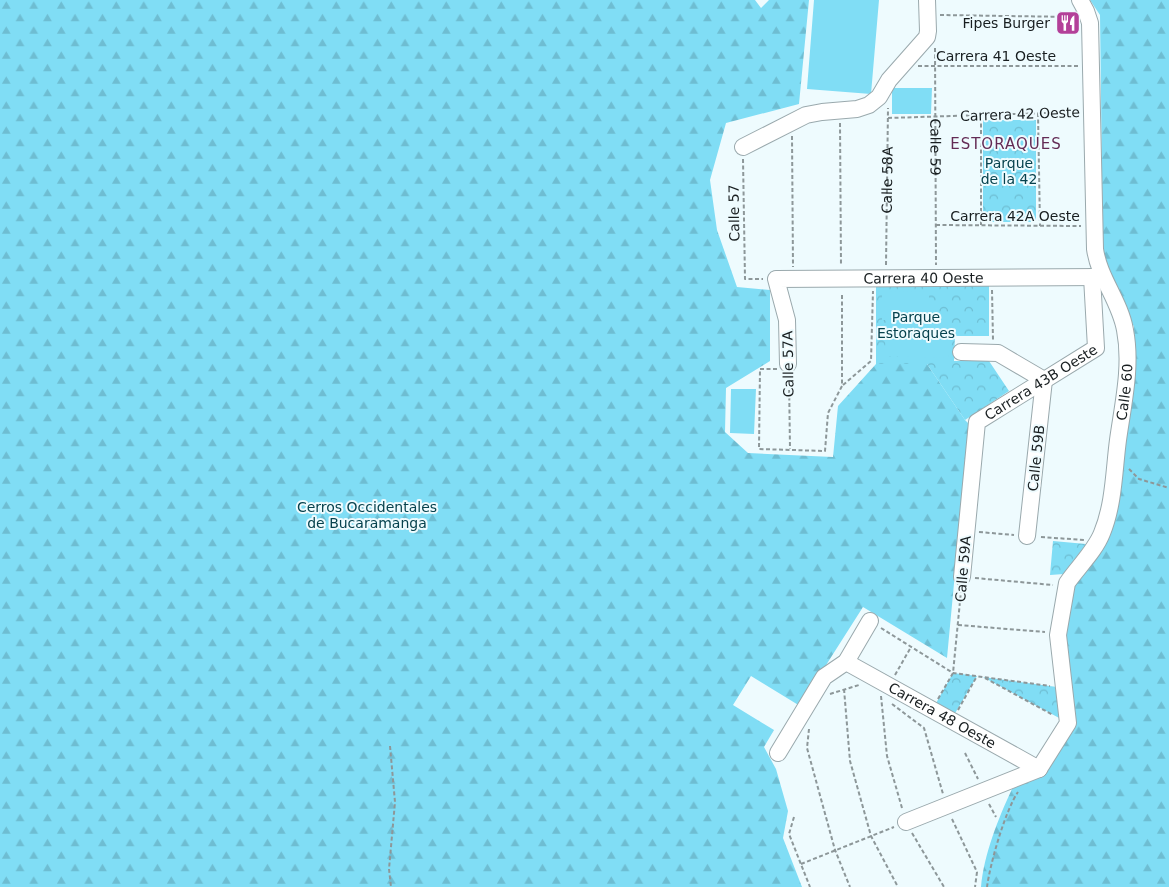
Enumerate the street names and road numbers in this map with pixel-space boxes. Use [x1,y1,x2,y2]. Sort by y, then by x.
street label: Carrera 41 Oeste [936,48,1056,64]
street label: Carrera 42 Oeste [960,104,1080,124]
street label: Calle 59 [927,118,944,176]
street label: Calle 58A [879,146,896,213]
street label: Calle 57 [726,184,742,242]
street label: Carrera 42A Oeste [950,208,1080,224]
street label: Carrera 40 Oeste [863,270,984,286]
street label: Calle 57A [779,330,797,397]
street label: Carrera 43B Oeste [982,341,1100,423]
street label: Calle 60 [1113,363,1136,422]
street label: Calle 59B [1025,424,1047,492]
street label: Calle 59A [952,535,974,603]
street label: Carrera 48 Oeste [886,679,999,751]

